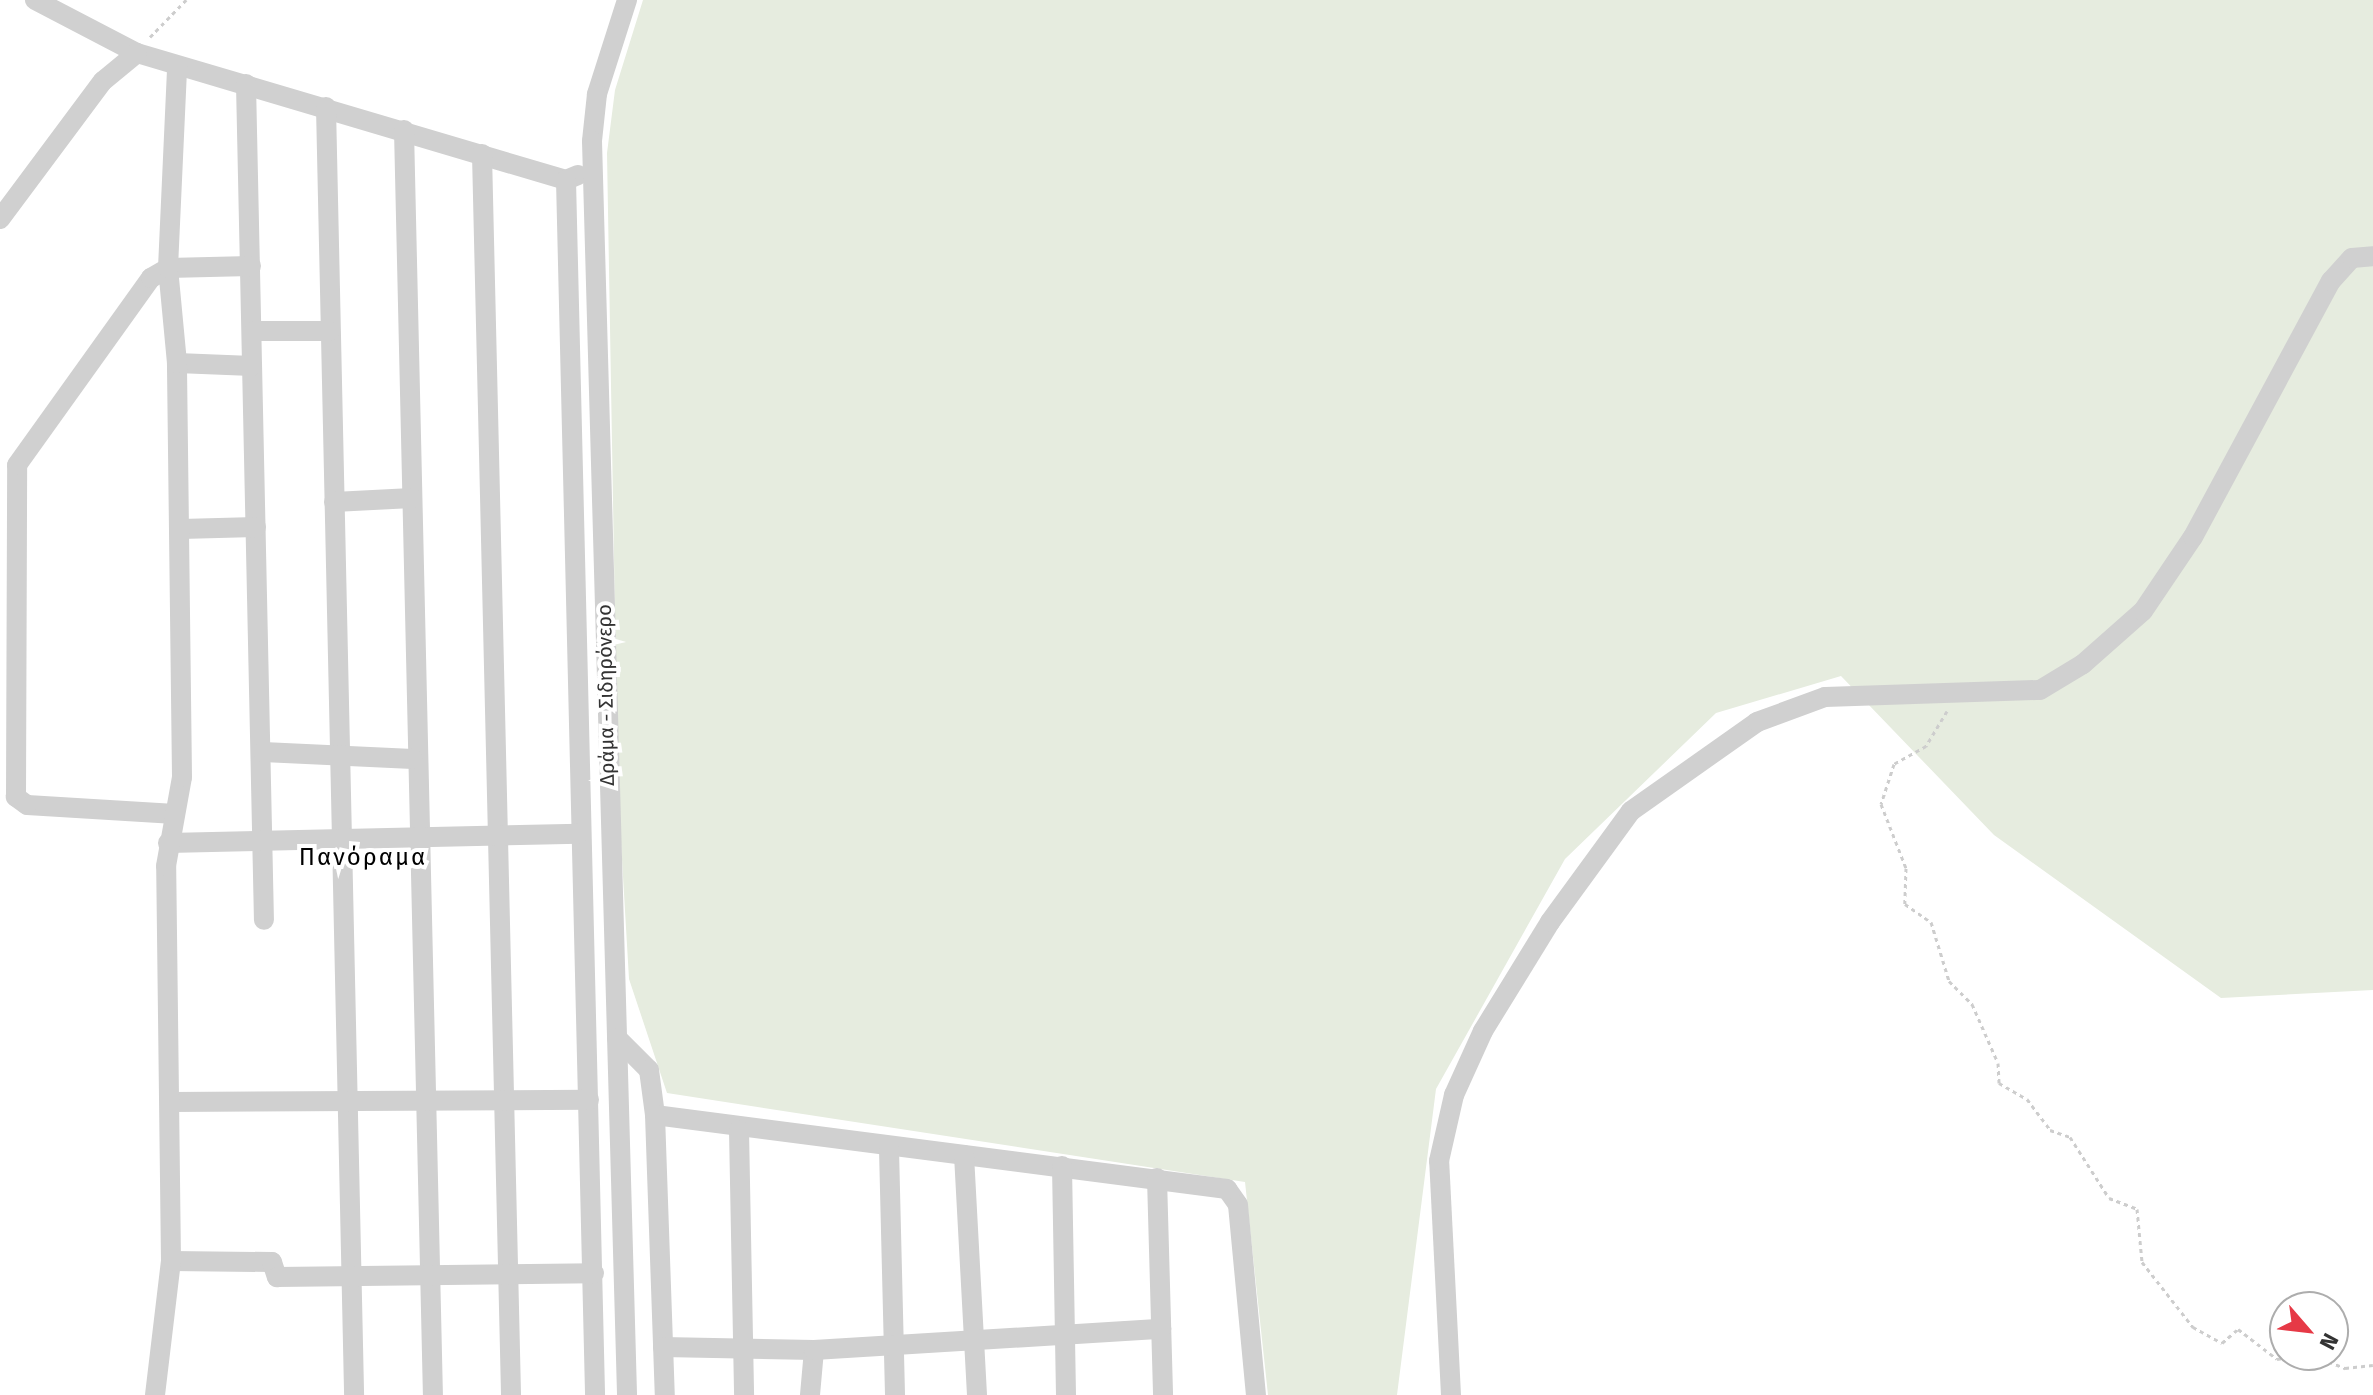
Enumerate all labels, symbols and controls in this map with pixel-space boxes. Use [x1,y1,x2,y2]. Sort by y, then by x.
street label: Δράμα - Σιδηρόνερο [592,604,620,786]
district label: Πανόραμα [299,844,427,872]
north arrow [2269,1291,2349,1371]
text: N [2314,1329,2344,1354]

